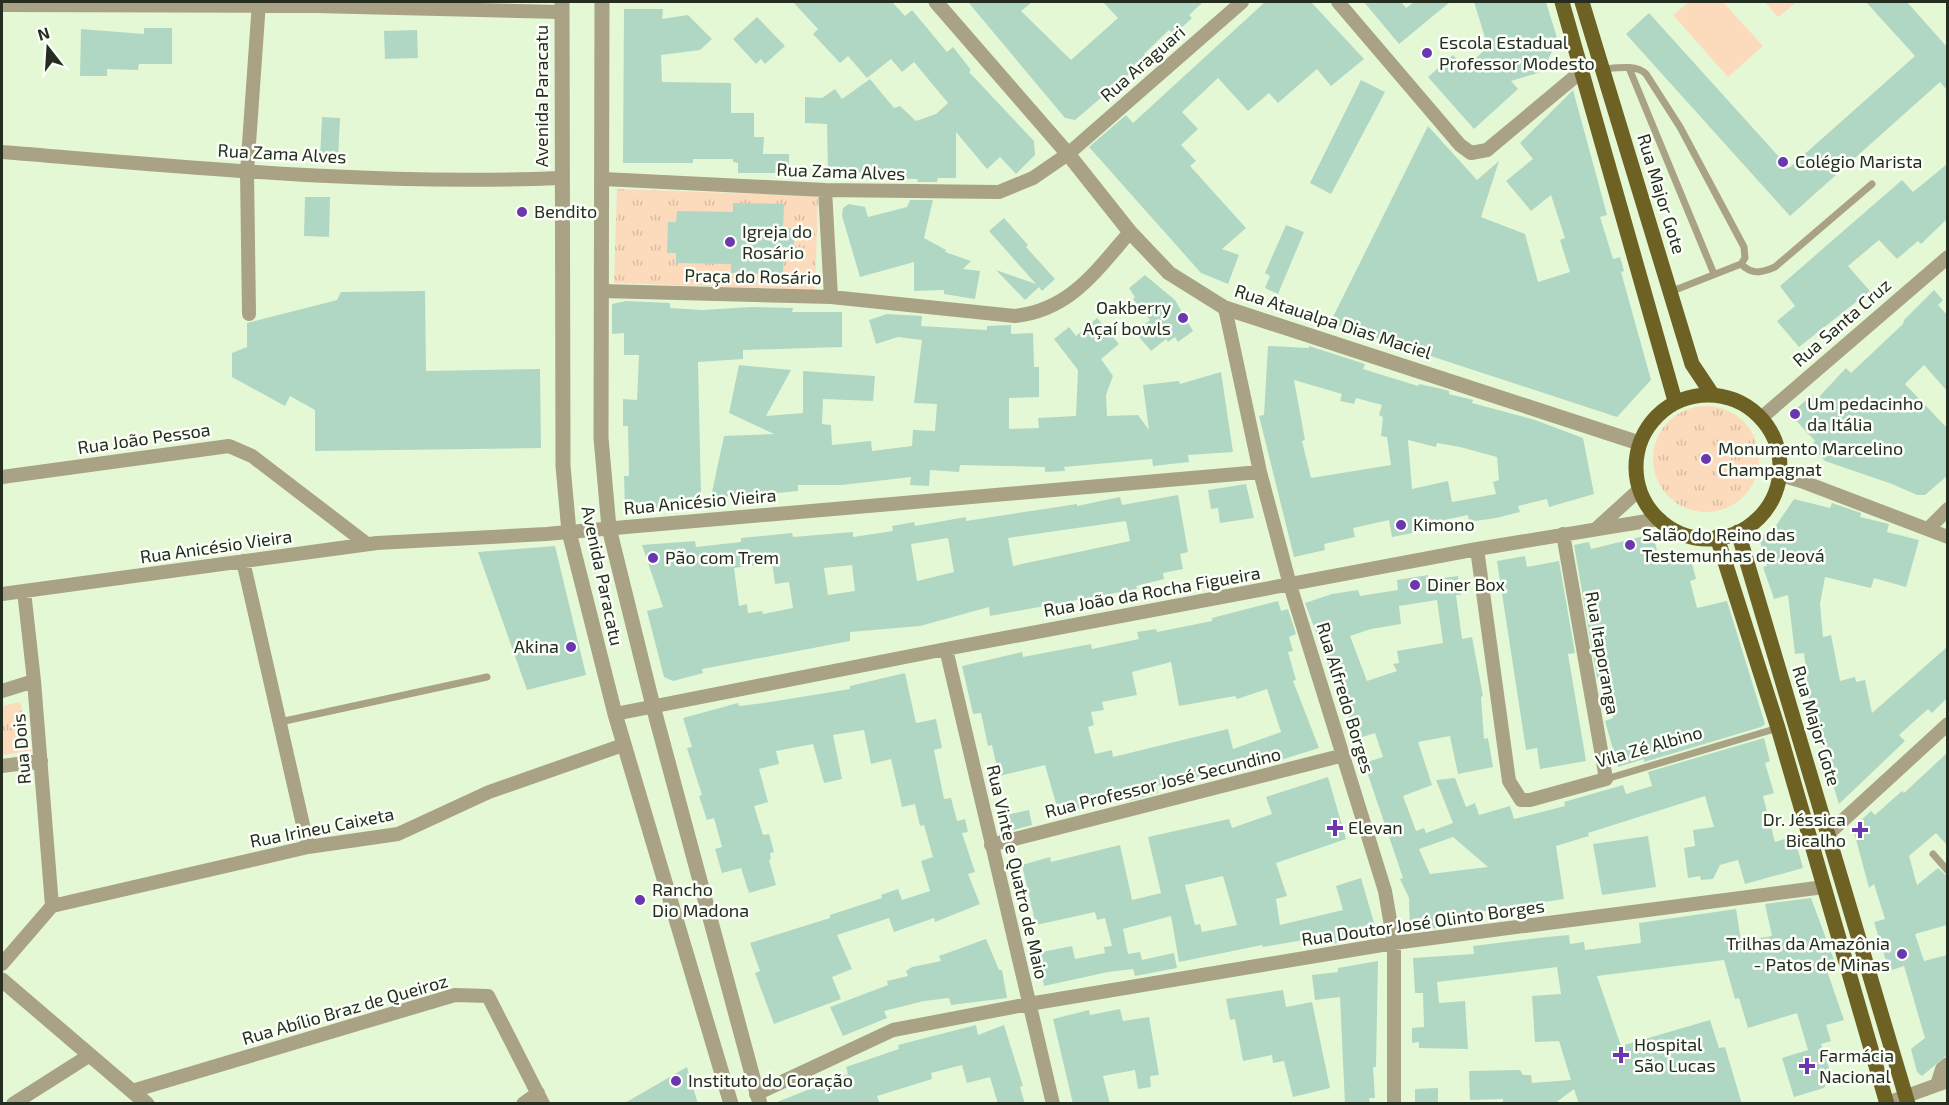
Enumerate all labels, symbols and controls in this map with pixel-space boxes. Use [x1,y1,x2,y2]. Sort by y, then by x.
north arrow [18,18,78,78]
street label: Rua Araguari [1095,20,1189,106]
text: N [35,22,52,44]
street label: Avenida Paracatu [530,25,552,167]
place label: Escola Estadual Professor Modesto [1439,31,1595,74]
marker: Escola Estadual Professor Modesto [1420,46,1434,60]
street label: Rua Major Gote [1633,131,1691,256]
street label: Rua Zama Alves [217,139,347,167]
place label: Colégio Marista [1795,150,1922,172]
marker: Colégio Marista [1776,155,1790,169]
street label: Rua Zama Alves [776,158,906,184]
place label: Bendito [534,200,597,222]
marker: Bendito [515,205,529,219]
place label: Igreja do Rosário [742,220,812,263]
marker: Igreja do Rosário [723,235,737,249]
street label: Praça do Rosário [684,264,822,289]
street label: Rua Santa Cruz [1788,273,1895,371]
street label: Rua Ataualpa Dias Maciel [1232,279,1435,364]
place label: Oakberry Açaí bowls [1083,296,1171,340]
marker: Oakberry Açaí bowls [1176,311,1190,325]
place label: Um pedacinho da Itália [1807,392,1923,435]
marker: Um pedacinho da Itália [1788,407,1802,421]
street label: Rua João Pessoa [76,418,212,458]
place label: Monumento Marcelino Champagnat [1718,437,1903,480]
marker: Monumento Marcelino Champagnat [1699,452,1713,466]
street label: Rua Anicésio Vieira [623,483,777,519]
street label: Avenida Paracatu [577,504,629,648]
place label: Kimono [1413,513,1475,535]
marker: Kimono [1394,518,1408,532]
place label: Salão do Reino das Testemunhas de Jeová [1642,523,1825,566]
street label: Rua Anicésio Vieira [138,524,293,568]
marker: Salão do Reino das Testemunhas de Jeová [1623,538,1637,552]
place label: Pão com Trem [665,546,779,568]
marker: Pão com Trem [646,551,660,565]
street label: Rua João da Rocha Figueira [1042,561,1262,621]
place label: Diner Box [1427,573,1506,595]
marker: Diner Box [1408,578,1422,592]
street label: Rua Itaporanga [1581,589,1625,716]
street label: Rua Alfredo Borges [1313,620,1379,776]
place label: Akina [514,635,559,657]
marker: Akina [564,640,578,654]
street label: Rua Major Gote [1788,663,1846,788]
street label: Rua Dois [7,713,35,785]
street label: Vila Zé Albino [1593,720,1705,772]
street label: Rua Professor José Secundino [1043,742,1283,822]
street label: Rua Vinte e Quatro de Maio [983,762,1053,981]
street label: Rua Irineu Caixeta [248,802,396,852]
place label: Dr. Jéssica Bicalho [1763,808,1846,851]
place label: Elevan [1348,816,1403,838]
marker: Elevan [1326,819,1344,837]
marker: Dr. Jéssica Bicalho [1851,821,1869,839]
place label: Rancho Dio Madona [652,878,749,921]
marker: Rancho Dio Madona [633,893,647,907]
street label: Rua Doutor José Olinto Borges [1300,894,1546,950]
place label: Trilhas da Amazônia - Patos de Minas [1726,932,1890,975]
marker: Trilhas da Amazônia - Patos de Minas [1895,947,1909,961]
street label: Rua Abílio Braz de Queiroz [239,969,450,1049]
place label: Hospital São Lucas [1634,1033,1716,1076]
place label: Farmácia Nacional [1819,1044,1894,1087]
marker: Hospital São Lucas [1612,1046,1630,1064]
marker: Farmácia Nacional [1800,1059,1814,1073]
place label: Instituto do Coração [688,1069,853,1092]
marker: Instituto do Coração [669,1074,683,1088]

